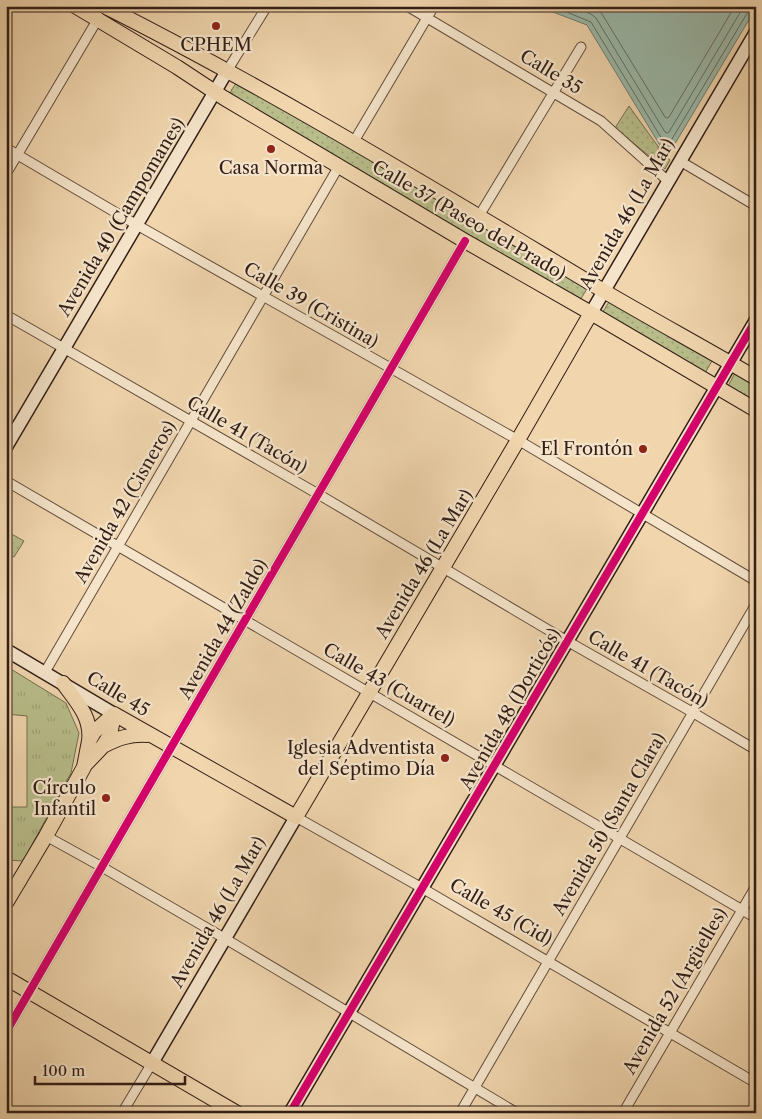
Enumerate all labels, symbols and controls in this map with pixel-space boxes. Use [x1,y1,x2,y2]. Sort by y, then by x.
marker: CPHEM [210,20,222,32]
place label: CPHEM [180,34,252,56]
street label: Calle 35 [516,45,586,99]
street label: Avenida 40 (Campomanes) [52,114,189,321]
street label: Avenida 46 (La Mar) [574,135,679,294]
marker: Casa Norma [265,143,277,155]
street label: Calle 37 (Paseo del Prado) [368,155,570,285]
place label: Casa Norma [219,157,324,179]
street label: Calle 39 (Cristina) [240,258,382,352]
street label: Calle 41 (Tacón) [183,392,311,478]
street label: Avenida 42 (Cisneros) [69,417,180,588]
place label: El Frontón [540,438,633,460]
marker: El Frontón [637,443,649,455]
street label: Avenida 46 (La Mar) [370,485,477,644]
street label: Avenida 44 (Zaldo) [173,555,272,704]
street label: Avenida 48 (Dorticós) [454,624,565,795]
street label: Calle 41 (Tacón) [584,626,712,712]
street label: Calle 43 (Cuartel) [319,638,459,732]
street label: Calle 45 [83,667,153,721]
street label: Avenida 50 (Santa Clara) [547,729,670,920]
place label: Iglesia Adventista del Séptimo Día [287,737,436,780]
marker: Iglesia Adventista del Séptimo Día [439,752,451,764]
place label: Círculo Infantil [32,777,96,820]
marker: Círculo Infantil [100,792,112,804]
street label: Avenida 46 (La Mar) [165,833,270,992]
street label: Calle 45 (Cid) [446,874,556,950]
street label: Avenida 52 (Argüelles) [618,904,732,1079]
scale bar [35,1054,185,1086]
text: 100 m [42,1061,85,1080]

